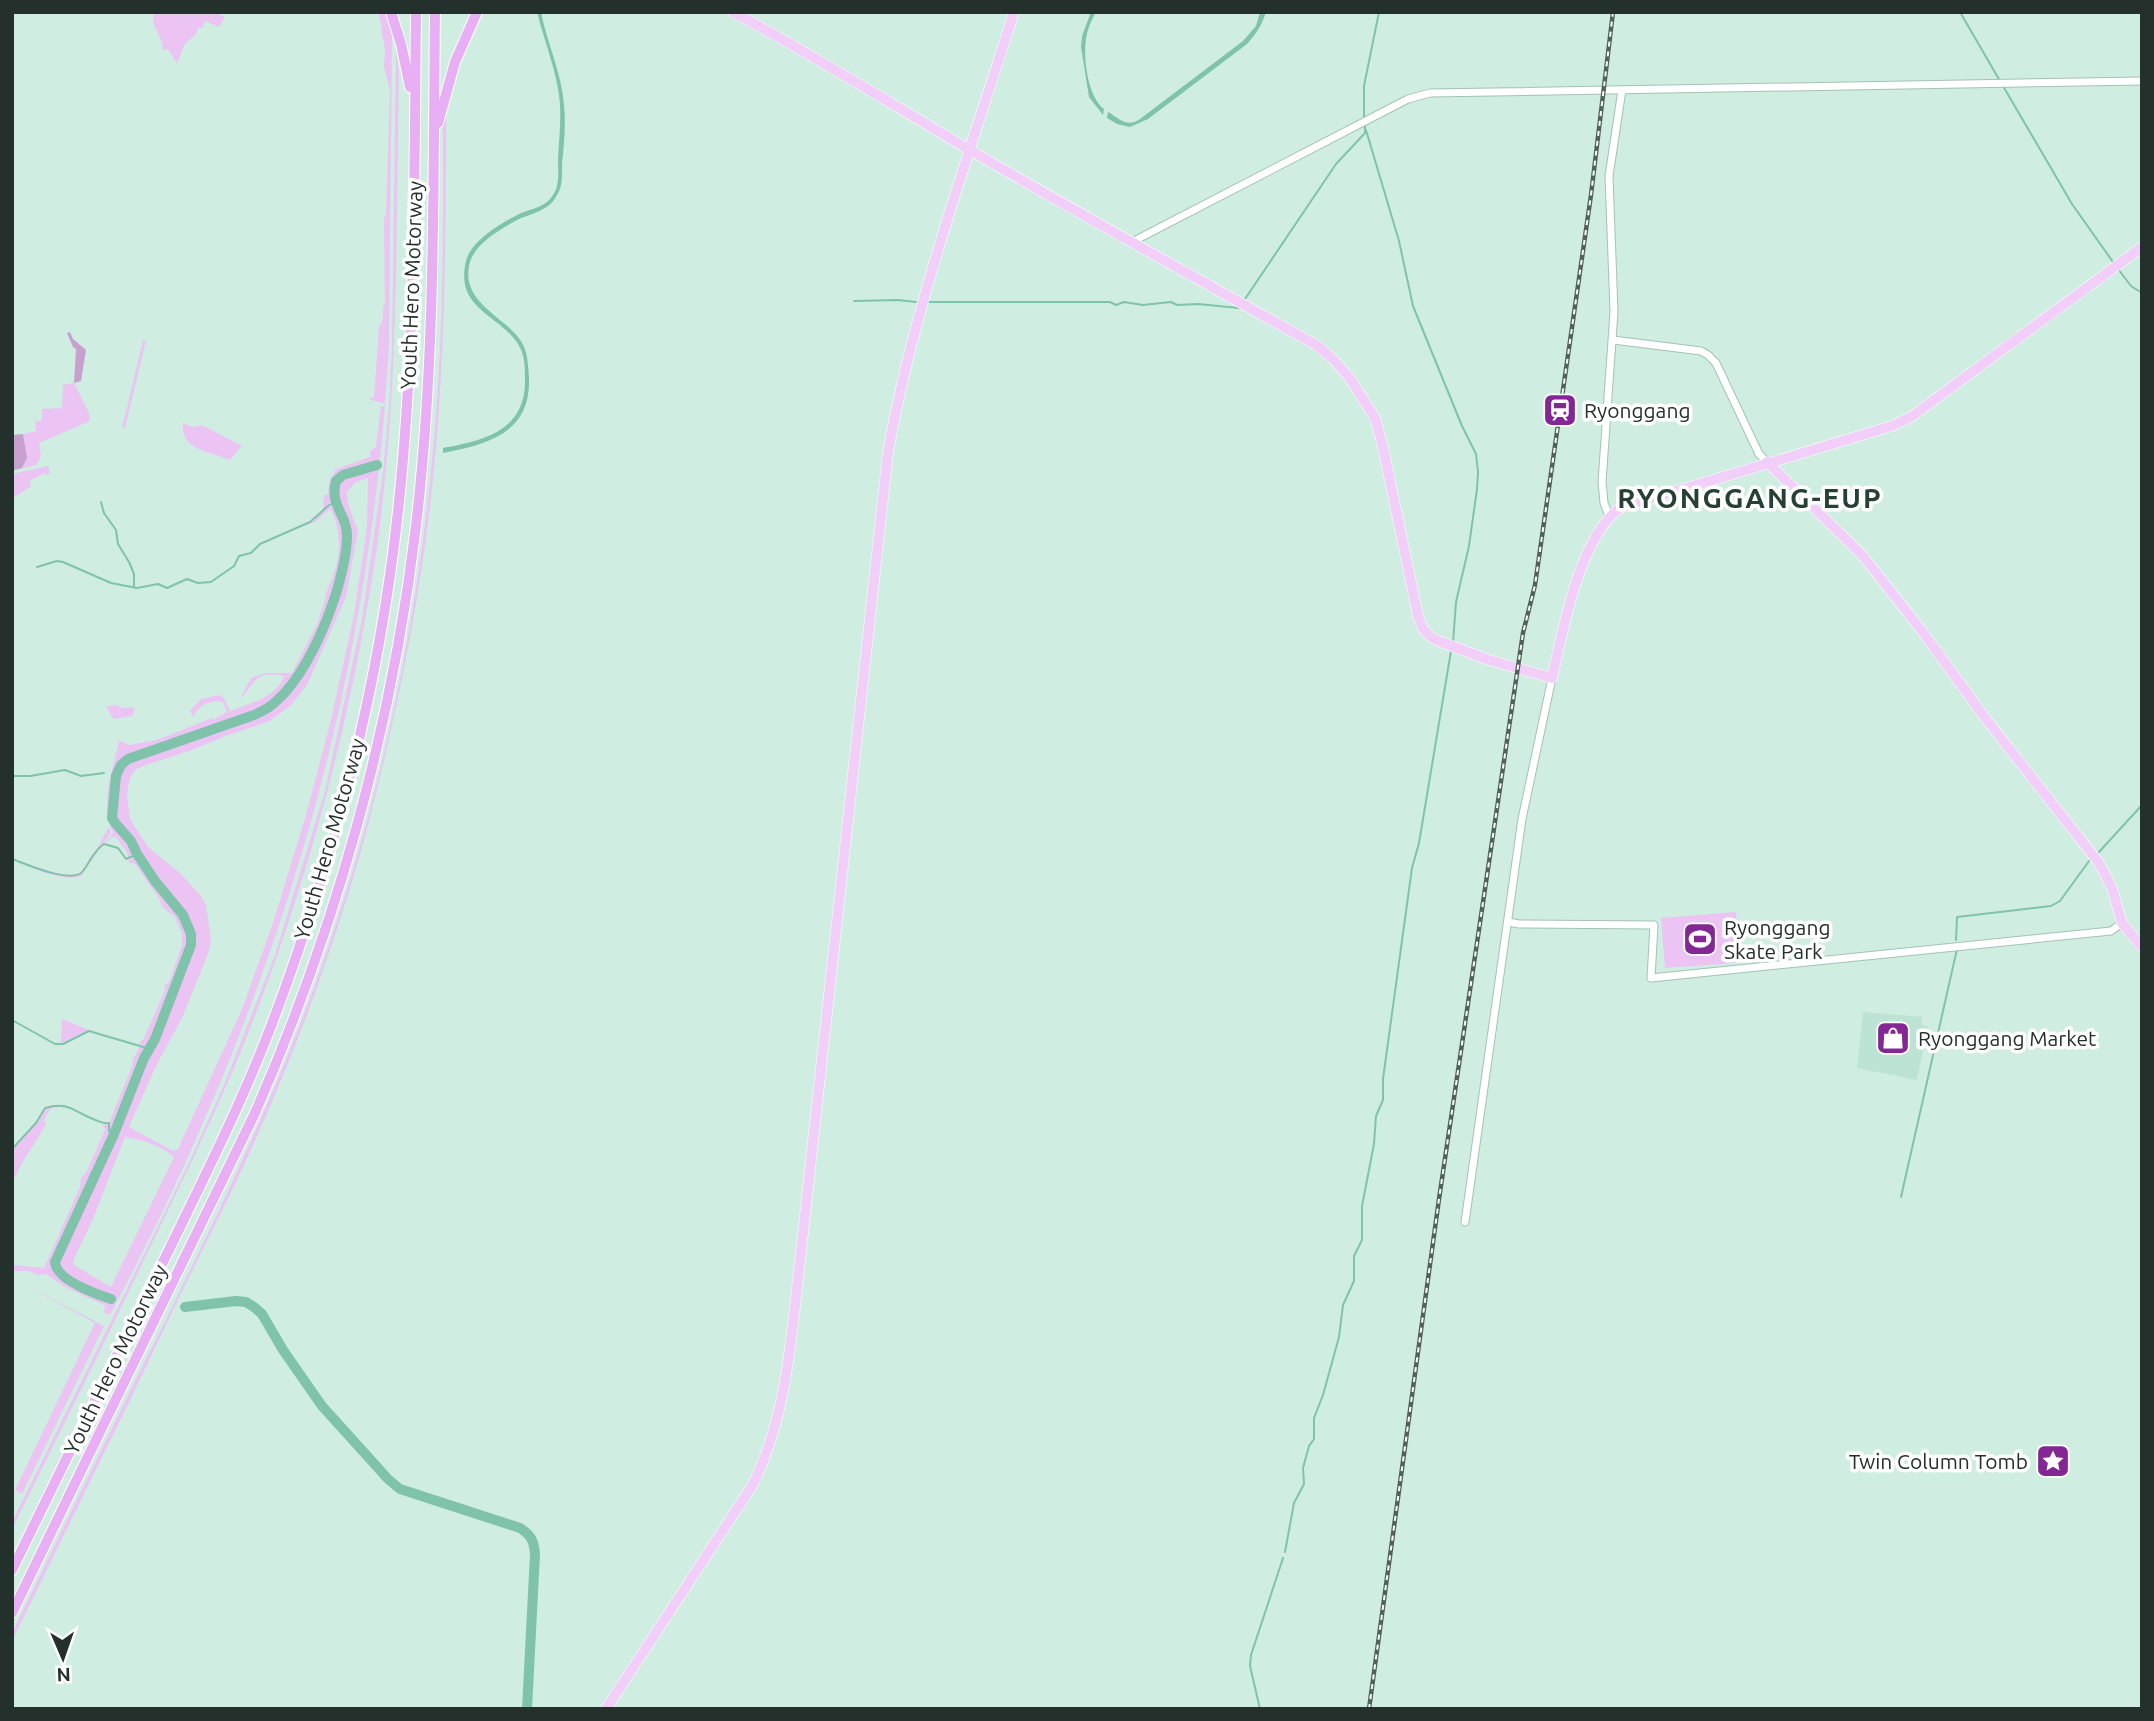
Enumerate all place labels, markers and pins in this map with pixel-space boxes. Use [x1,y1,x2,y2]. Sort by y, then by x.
station icon: Ryonggang [1541,391,1579,429]
place label: Ryonggang [1584,398,1690,422]
place label: Ryonggang Skate Park [1724,915,1830,963]
sports icon: Ryonggang Skate Park [1681,920,1719,958]
shop icon: Ryonggang Market [1874,1019,1912,1057]
place label: Ryonggang Market [1918,1026,2096,1050]
place icon: Twin Column Tomb [2034,1442,2072,1480]
place label: Twin Column Tomb [1849,1449,2028,1473]

